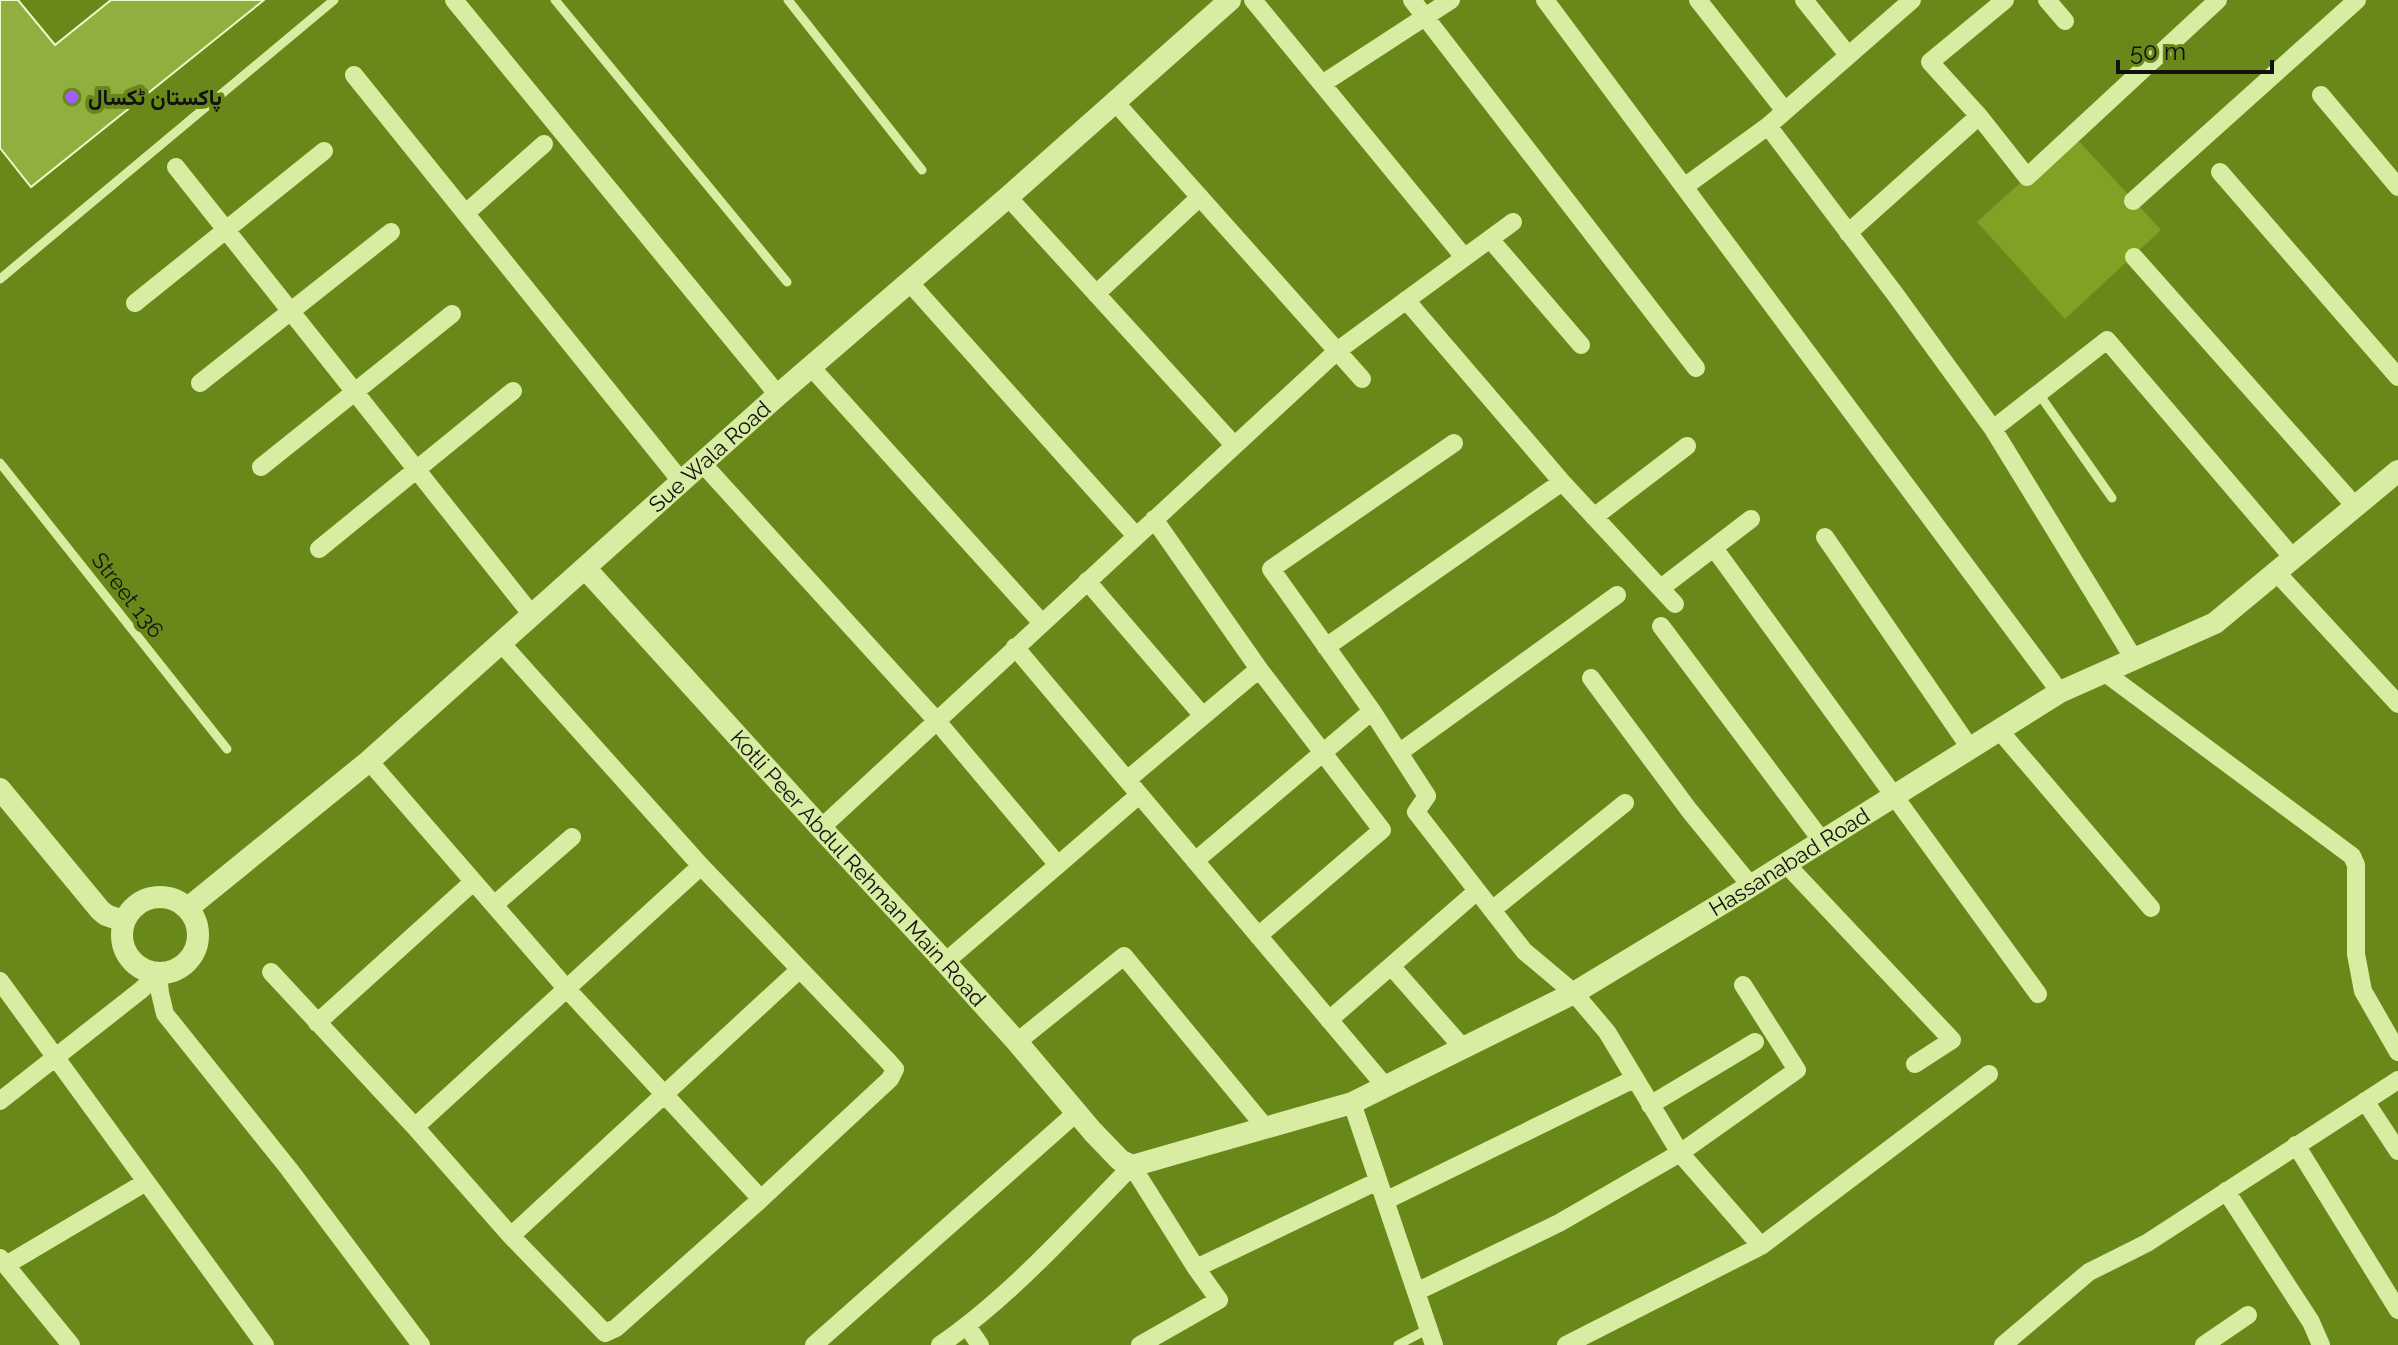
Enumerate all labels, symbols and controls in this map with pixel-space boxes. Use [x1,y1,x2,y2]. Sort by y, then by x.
scale bar [2118,24,2272,74]
text: 50 m [2130,37,2186,66]
place label: پاکستان ٹکسال [88,84,222,113]
marker: پاکستان ٹکسال [63,88,81,106]
street label: Sue Wala Road [643,395,776,518]
street label: Street 136 [87,547,169,643]
street label: Kotli Peer Abdul Rehman Main Road [725,725,991,1012]
street label: Hassanabad Road [1704,802,1874,921]

